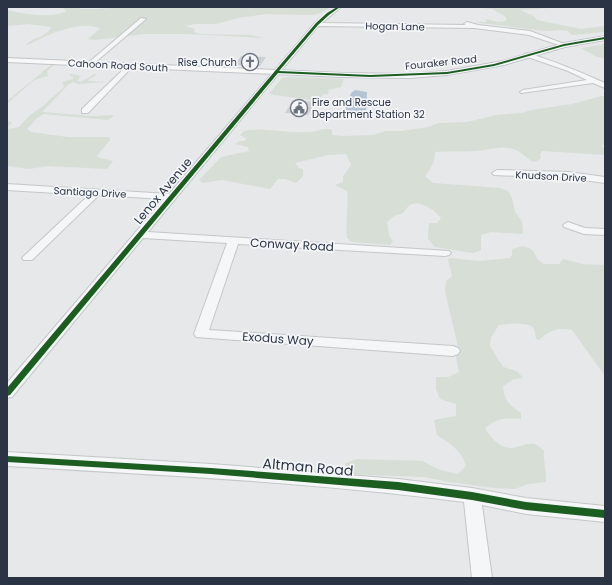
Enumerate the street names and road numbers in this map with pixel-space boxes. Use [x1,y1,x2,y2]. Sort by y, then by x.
street label: Hogan Lane [365,18,425,35]
street label: Fouraker Road [404,51,478,74]
street label: Cahoon Road South [68,55,168,76]
street label: Lenox Avenue [130,154,195,228]
street label: Knudson Drive [515,167,587,186]
street label: Santiago Drive [53,183,127,202]
street label: Conway Road [250,234,334,255]
street label: Exodus Way [242,328,314,349]
street label: Altman Road [262,453,354,481]

